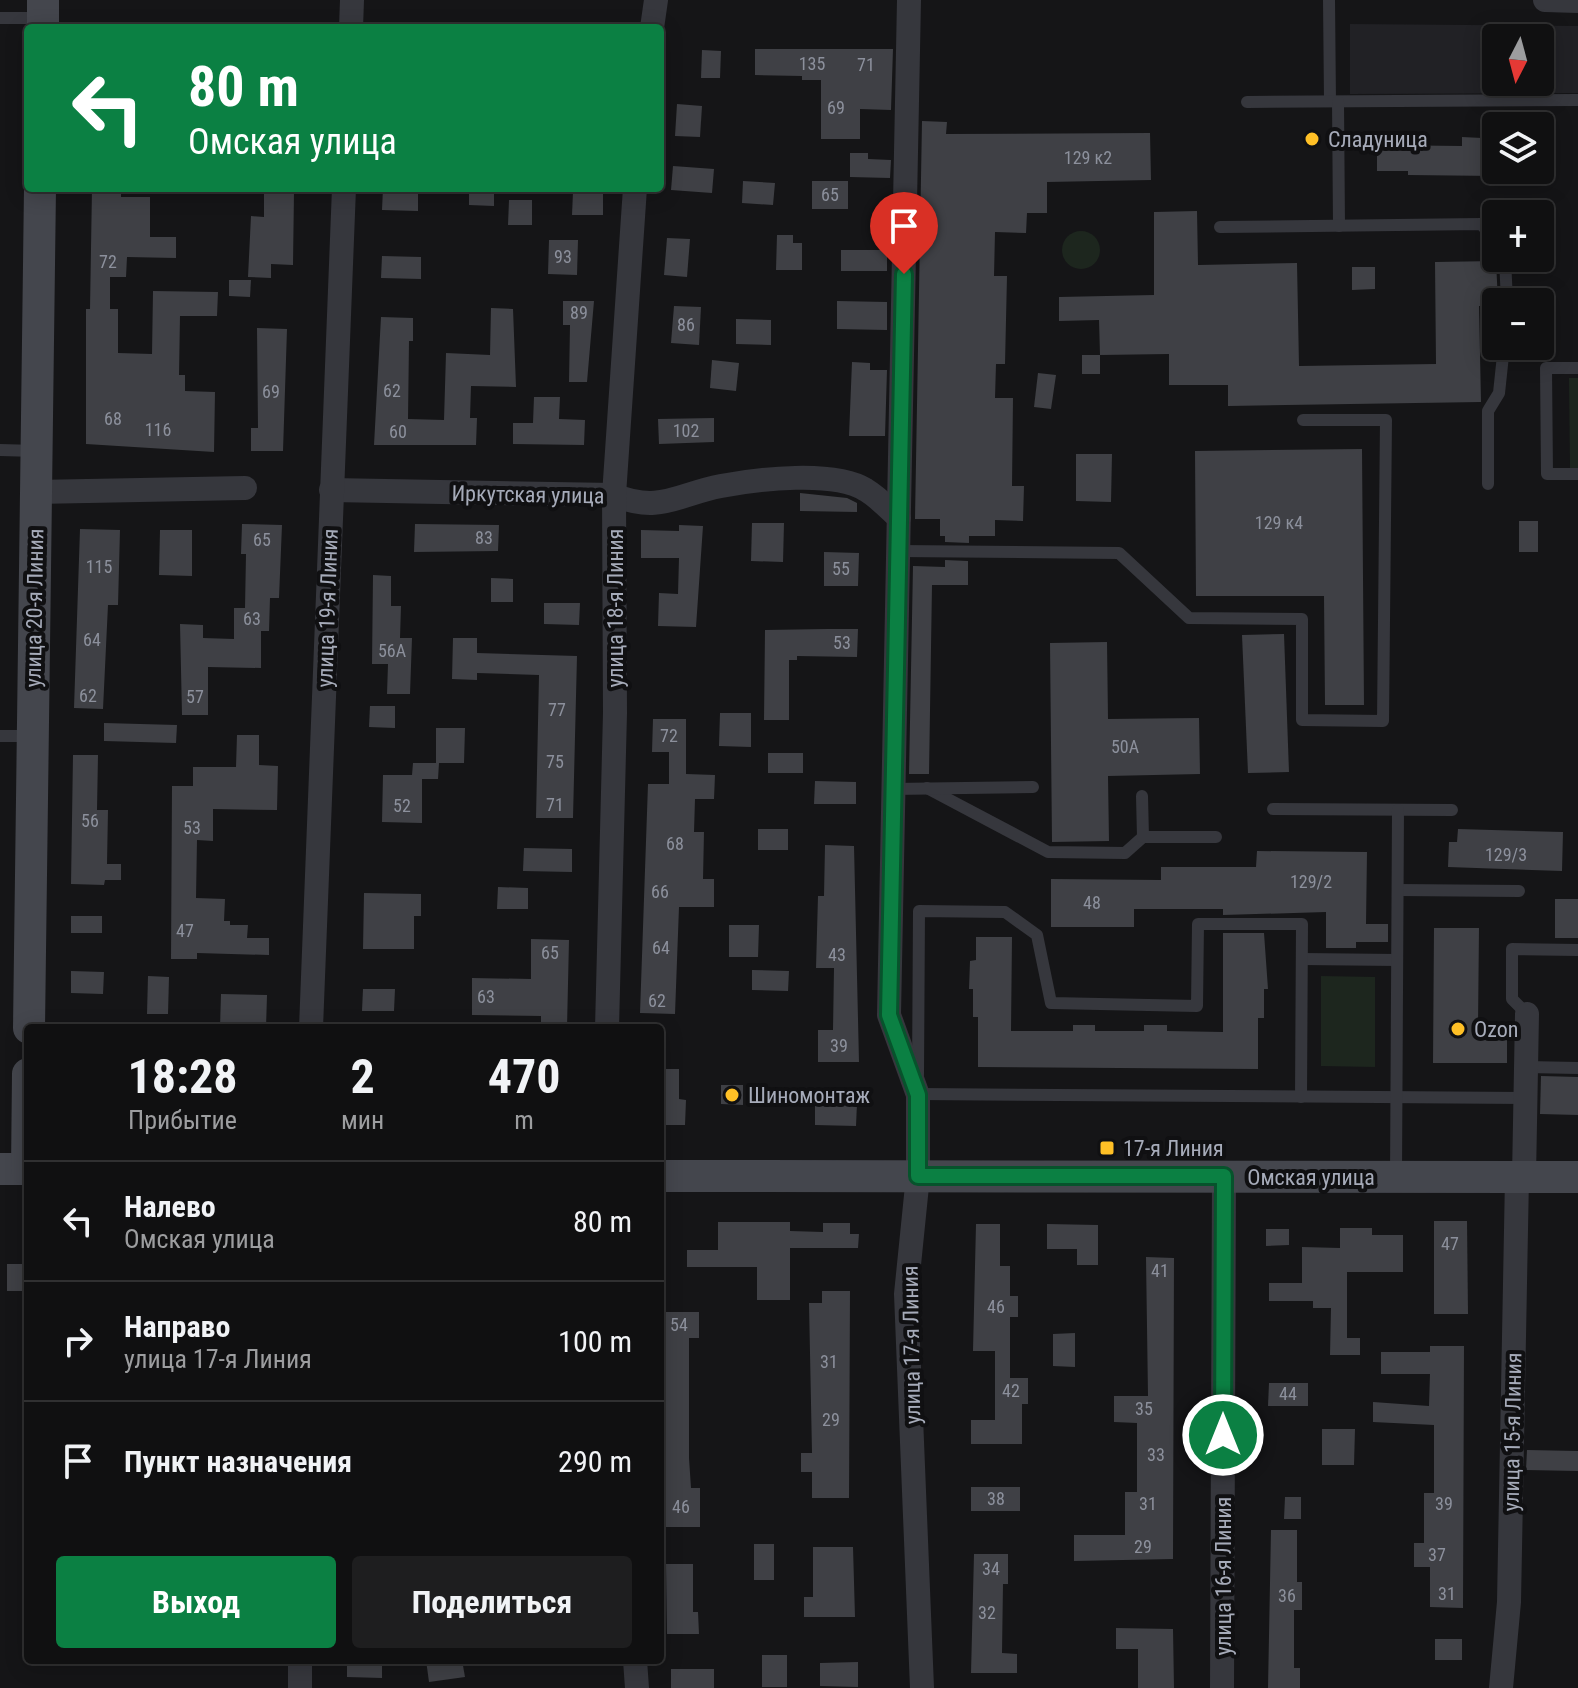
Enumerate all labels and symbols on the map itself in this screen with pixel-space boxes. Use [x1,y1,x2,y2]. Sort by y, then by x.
north arrow [1482,24,1554,96]
house number: 135 [799,53,825,74]
house number: 71 [857,54,875,75]
house number: 69 [827,97,845,118]
place label: Сладуница [1328,127,1428,152]
marker: Сладуница [1303,130,1321,148]
house number: 129 к2 [1064,147,1112,168]
house number: 65 [821,184,839,205]
pin [870,192,938,274]
house number: 93 [554,246,572,267]
house number: 72 [99,251,117,272]
house number: 89 [570,302,588,323]
house number: 86 [677,314,695,335]
house number: 62 [383,380,401,401]
house number: 69 [262,381,280,402]
house number: 68 [104,408,122,429]
house number: 116 [145,419,171,440]
house number: 102 [673,420,699,441]
house number: 60 [389,421,407,442]
street label: Иркутская улица [451,481,605,508]
house number: 129 к4 [1255,512,1303,533]
house number: 83 [475,527,493,548]
street label: улица 20-я Линия [21,528,48,688]
street label: улица 19-я Линия [312,528,343,688]
house number: 65 [253,529,271,550]
street label: улица 18-я Линия [603,529,628,687]
house number: 115 [86,556,112,577]
house number: 55 [832,558,850,579]
house number: 63 [243,608,261,629]
house number: 64 [83,629,101,650]
house number: 53 [833,632,851,653]
house number: 56А [378,640,407,661]
house number: 62 [79,685,97,706]
house number: 57 [186,686,204,707]
house number: 77 [548,699,566,720]
house number: 72 [660,725,678,746]
house number: 50А [1111,736,1140,757]
house number: 75 [546,751,564,772]
house number: 71 [546,794,564,815]
house number: 52 [393,795,411,816]
house number: 56 [81,810,99,831]
house number: 53 [183,817,201,838]
house number: 68 [666,833,684,854]
house number: 129/3 [1485,844,1527,865]
house number: 129/2 [1290,871,1332,892]
house number: 66 [651,881,669,902]
house number: 48 [1083,892,1101,913]
house number: 47 [176,920,194,941]
house number: 64 [652,937,670,958]
house number: 65 [541,942,559,963]
house number: 43 [828,944,846,965]
house number: 63 [477,986,495,1007]
house number: 62 [648,990,666,1011]
place label: Ozon [1474,1017,1518,1042]
marker: Ozon [1449,1020,1467,1038]
house number: 39 [830,1035,848,1056]
place label: Шиномонтаж [748,1083,871,1108]
marker: Шиномонтаж [723,1086,741,1104]
place label: 17-я Линия [1123,1136,1224,1161]
marker: 17-я Линия [1098,1139,1116,1157]
street label: Омская улица [1247,1165,1375,1190]
house number: 47 [1441,1233,1459,1254]
house number: 41 [1151,1260,1169,1281]
street label: улица 17-я Линия [898,1265,925,1425]
house number: 46 [987,1296,1005,1317]
house number: 54 [670,1314,688,1335]
house number: 31 [820,1351,838,1372]
street label: улица 15-я Линия [1499,1352,1526,1512]
house number: 42 [1002,1380,1020,1401]
house number: 44 [1279,1383,1297,1404]
position arrow [1181,1393,1265,1477]
house number: 35 [1135,1398,1153,1419]
house number: 29 [822,1409,840,1430]
house number: 33 [1147,1444,1165,1465]
house number: 38 [987,1488,1005,1509]
house number: 31 [1139,1493,1157,1514]
house number: 39 [1435,1493,1453,1514]
house number: 46 [672,1496,690,1517]
street label: улица 16-я Линия [1211,1497,1236,1655]
house number: 29 [1134,1536,1152,1557]
house number: 37 [1428,1544,1446,1565]
house number: 34 [982,1558,1000,1579]
house number: 31 [1438,1583,1456,1604]
house number: 36 [1278,1585,1296,1606]
house number: 32 [978,1602,996,1623]

